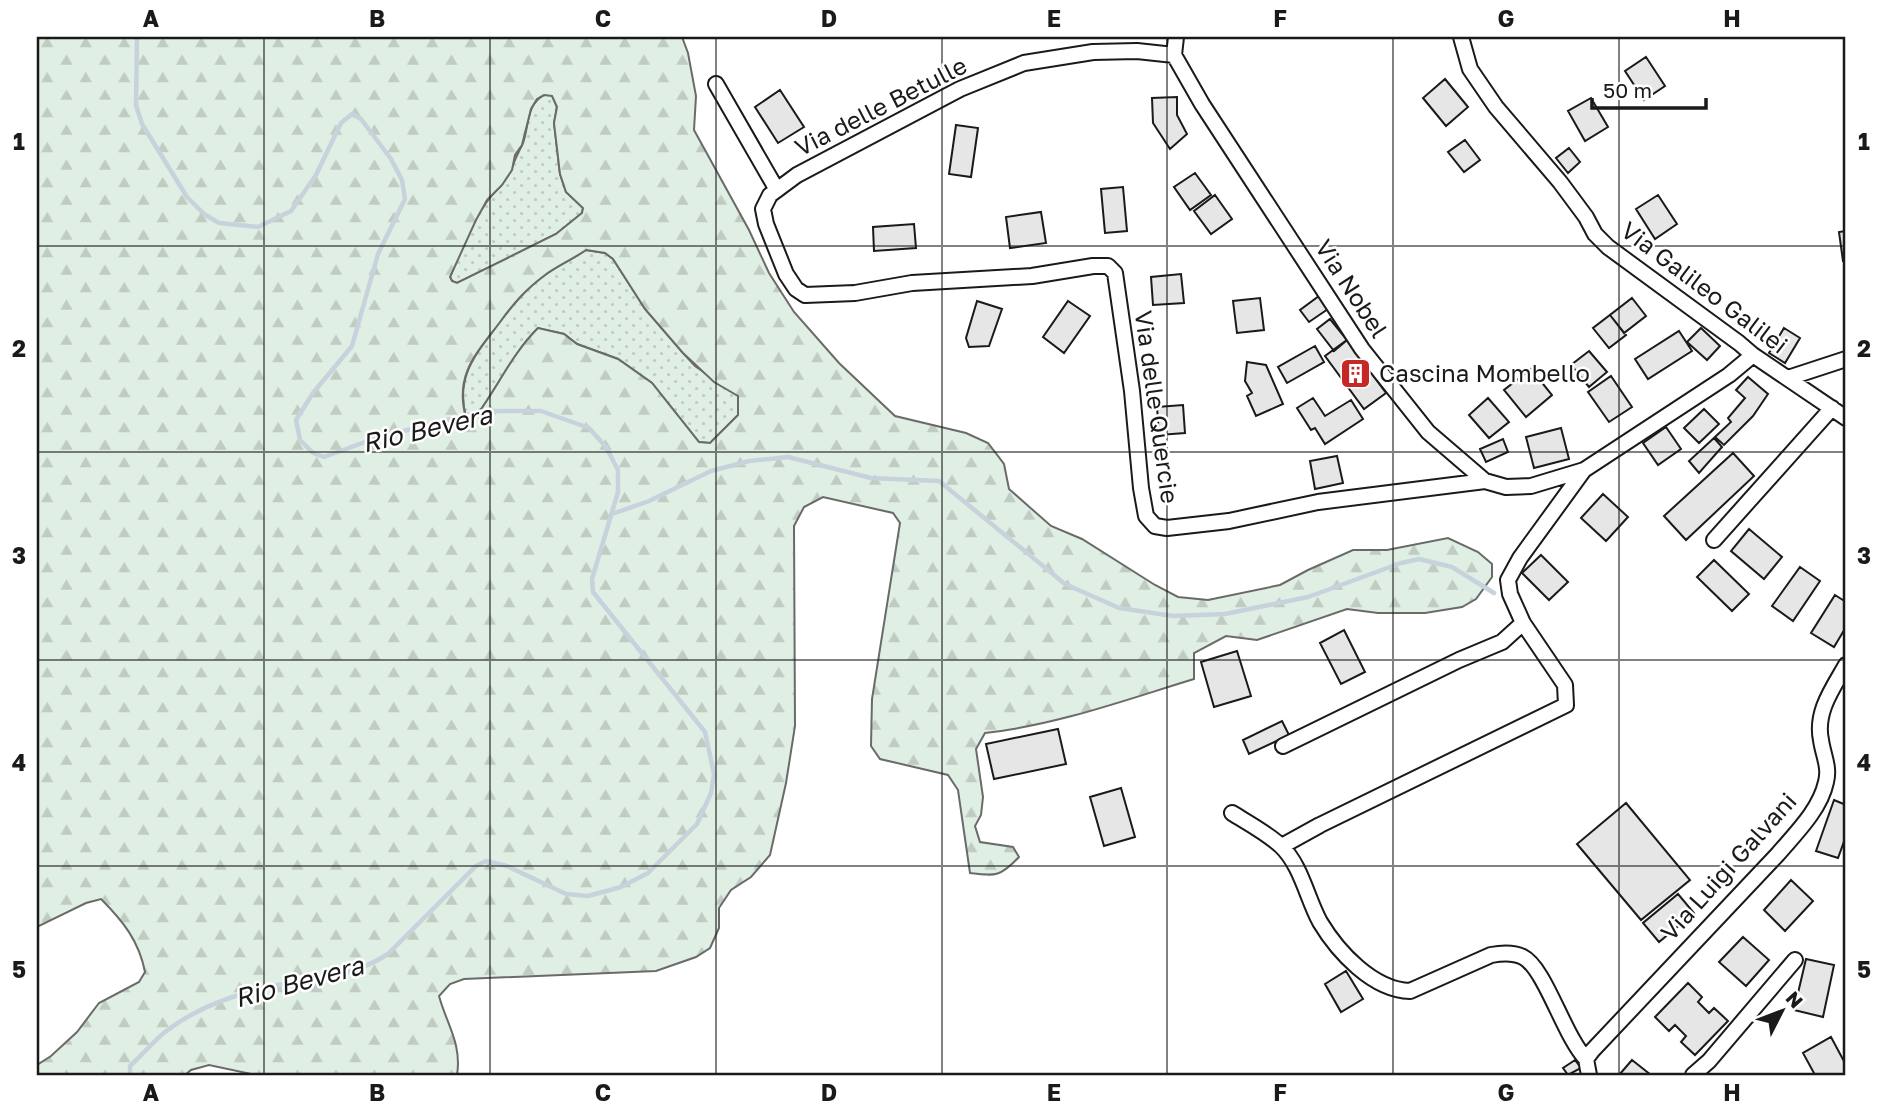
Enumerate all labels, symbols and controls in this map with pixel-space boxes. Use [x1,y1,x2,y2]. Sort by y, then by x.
text: A [143,4,160,32]
text: B [369,4,385,32]
text: C [595,4,611,32]
text: D [821,4,837,32]
text: E [1047,4,1061,32]
text: F [1273,4,1287,32]
text: G [1498,4,1514,32]
text: H [1723,4,1741,32]
street label: Via delle Betulle [790,50,971,161]
scale bar [1592,66,1706,110]
text: 50 m [1603,77,1652,103]
text: 1 [13,127,25,155]
text: 1 [1858,127,1870,155]
street label: Via Galileo Galilei [1616,215,1794,359]
street label: Via Nobel [1310,234,1395,343]
street label: Via delle Quercie [1130,308,1185,505]
text: 2 [12,334,26,362]
text: 2 [1857,334,1871,362]
building icon: Cascina Mombello [1339,357,1373,391]
place label: Cascina Mombello [1379,358,1590,387]
water label: Rio Bevera [359,398,496,459]
text: 3 [12,541,26,569]
text: 3 [1857,541,1871,569]
text: 4 [12,748,26,776]
text: 4 [1857,748,1871,776]
street label: Via Luigi Galvani [1654,786,1802,946]
water label: Rio Bevera [231,949,368,1014]
text: 5 [12,955,26,983]
text: 5 [1857,955,1871,983]
north arrow [1746,976,1816,1046]
text: N [1782,986,1808,1012]
text: A [143,1078,160,1106]
text: B [369,1078,385,1106]
text: C [595,1078,611,1106]
text: D [821,1078,837,1106]
text: E [1047,1078,1061,1106]
text: F [1273,1078,1287,1106]
text: G [1498,1078,1514,1106]
text: H [1723,1078,1741,1106]

